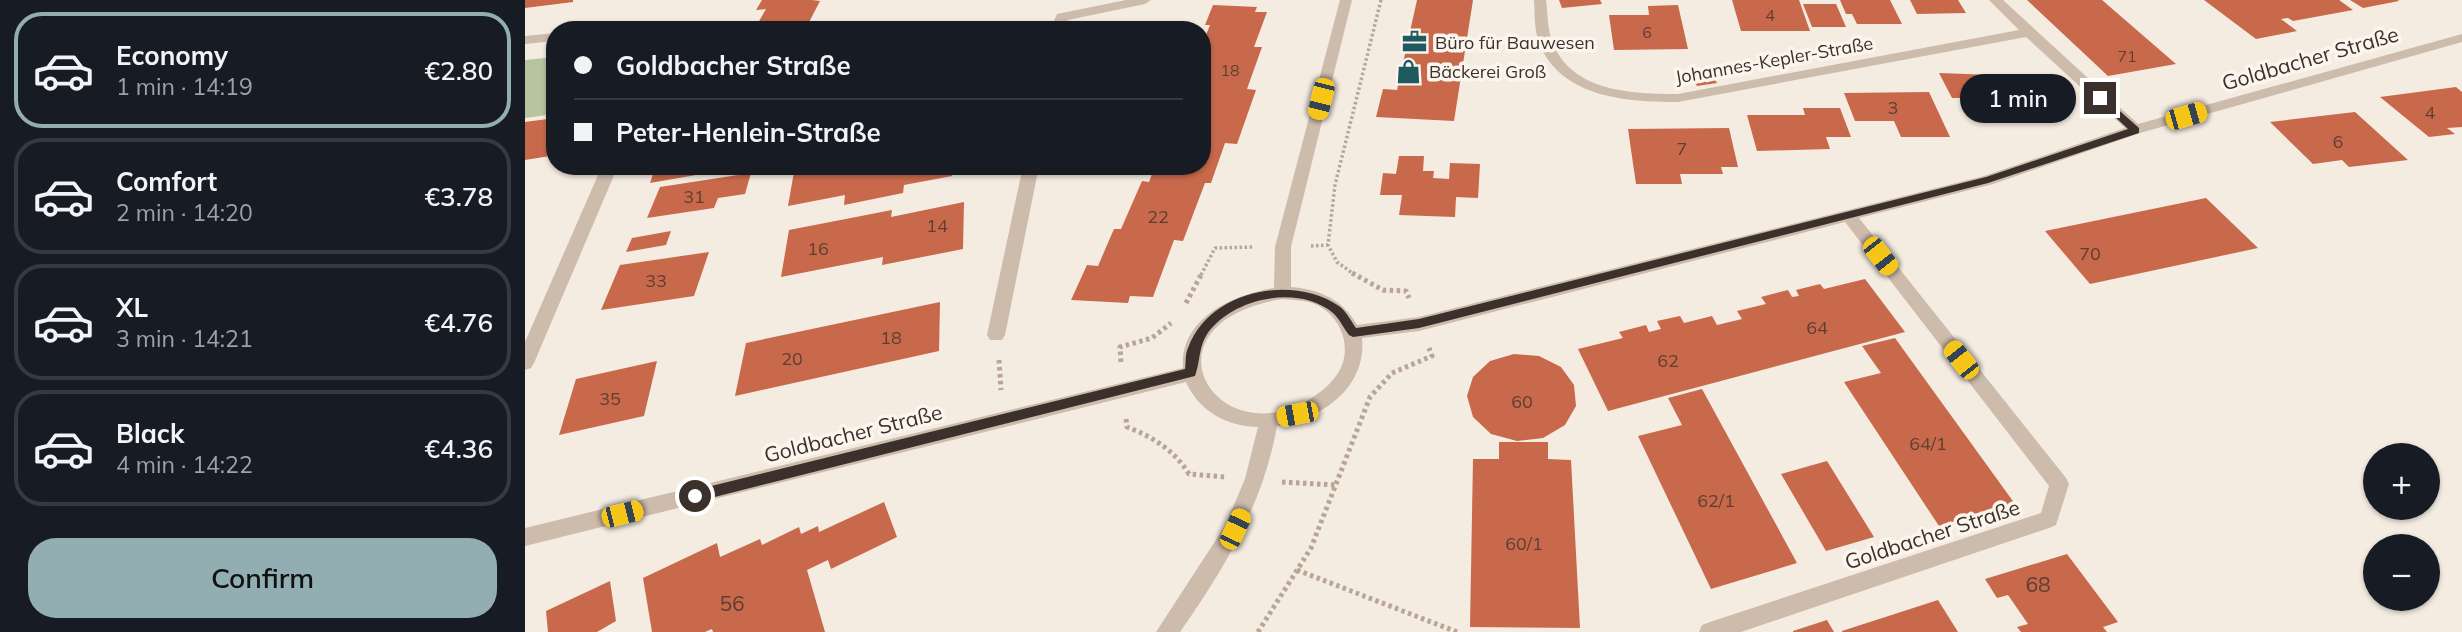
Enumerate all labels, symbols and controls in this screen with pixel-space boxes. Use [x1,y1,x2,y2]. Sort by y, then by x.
house number: 4 [1765,5,1775,25]
street label: Goldbacher Straße [2219,20,2401,96]
house number: 6 [1642,22,1652,42]
office icon: Büro für Bauwesen [1401,28,1429,56]
place label: Büro für Bauwesen [1435,31,1595,54]
street label: Johannes-Kepler-Straße [1673,31,1875,89]
icon: car [32,39,95,102]
text: Economy [116,39,228,72]
house number: 71 [2117,46,2137,66]
text: Goldbacher Straße [616,49,851,82]
text: €2.80 [424,54,493,87]
shop icon: Bäckerei Groß [1395,57,1423,85]
house number: 18 [1220,60,1240,80]
place label: Bäckerei Groß [1429,60,1546,83]
text: 1 min · 14:19 [116,72,253,101]
callout: 1 min [1960,74,2075,122]
car [1306,76,1337,122]
route end [2084,82,2116,114]
text: 1 min [1988,84,2048,113]
house number: 3 [1888,96,1898,119]
car [2163,100,2210,132]
house number: 4 [2425,101,2436,124]
text: Peter-Henlein-Straße [616,116,881,149]
house number: 6 [2333,130,2343,153]
house number: 7 [1677,137,1687,160]
icon: car [32,165,95,228]
text: Comfort [116,165,217,198]
text: €3.78 [424,180,493,213]
house number: 31 [683,185,705,208]
text: 2 min · 14:20 [116,198,253,227]
house number: 22 [1147,205,1169,228]
house number: 14 [926,214,948,237]
car [1859,233,1902,279]
house number: 16 [807,237,829,260]
house number: 70 [2079,242,2101,265]
house number: 33 [645,269,667,292]
icon: car [32,291,95,354]
text: XL [116,291,148,324]
text: €4.76 [424,306,493,339]
house number: 64 [1806,316,1828,339]
text: 3 min · 14:21 [116,324,253,353]
house number: 18 [880,326,902,349]
car [1940,337,1983,383]
house number: 20 [781,347,803,370]
house number: 62 [1657,349,1679,372]
house number: 35 [599,387,621,410]
house number: 60 [1511,390,1533,413]
street label: Goldbacher Straße [761,398,945,468]
car [1275,400,1320,428]
icon: car [32,417,95,480]
text: Black [116,417,184,450]
text: €4.36 [424,432,493,465]
house number: 64/1 [1909,432,1947,455]
map controls [2363,443,2440,611]
button: + [2363,443,2440,520]
text: 4 min · 14:22 [116,450,253,479]
route start [679,480,711,512]
house number: 62/1 [1697,489,1735,512]
street label: Goldbacher Straße [1841,493,2023,575]
car [600,499,645,529]
car [1217,506,1254,552]
house number: 60/1 [1505,532,1543,555]
button: − [2363,534,2440,611]
button: Confirm [28,538,497,618]
house number: 68 [2025,571,2051,597]
house number: 56 [719,590,745,616]

